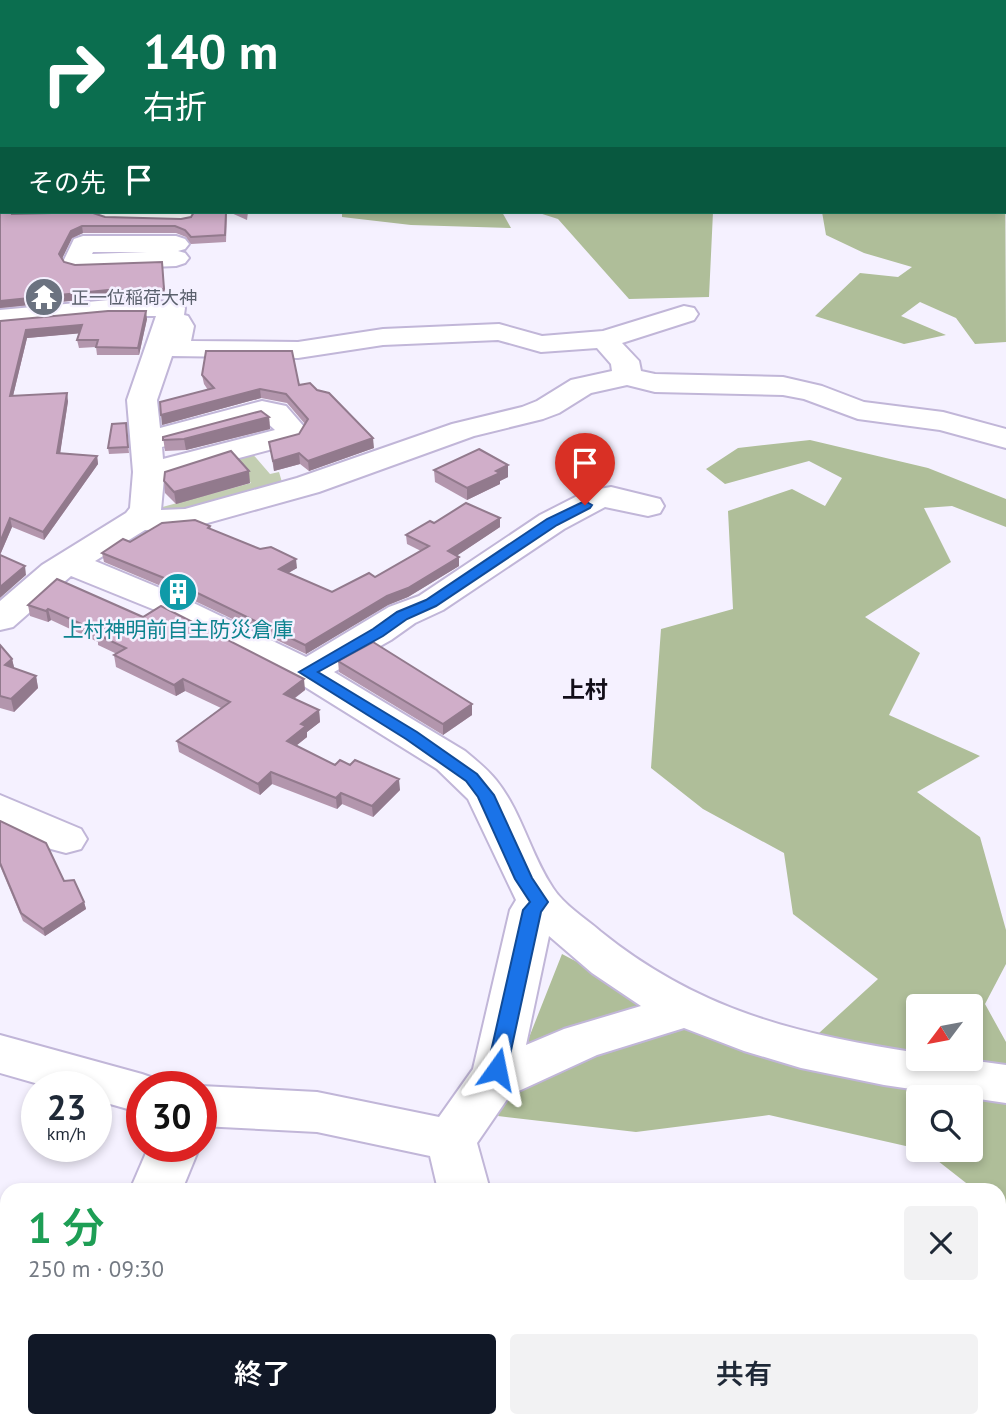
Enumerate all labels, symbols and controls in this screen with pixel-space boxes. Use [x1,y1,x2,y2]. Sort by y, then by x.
text: 140 m [143,19,278,83]
icon: right [28,28,119,119]
text: 右折 [143,85,207,127]
icon: arrive [120,161,158,199]
text: その先 [28,166,106,199]
temple icon: 正一位稲荷大神 [23,276,65,318]
place label: 正一位稲荷大神 [71,286,197,309]
pin [555,433,615,505]
icon: arrive [566,444,604,482]
building icon: 上村神明前自主防災倉庫 [157,571,199,613]
place label: 上村神明前自主防災倉庫 [63,616,294,643]
district label: 上村 [562,675,608,704]
north arrow [906,994,984,1071]
map controls [906,994,983,1162]
position arrow [460,1032,534,1106]
speed limit sign: 30 [126,1071,217,1162]
text: 23 [47,1084,86,1130]
button: search [906,1085,983,1162]
text: km/h [47,1122,86,1145]
text: 1 分 [28,1200,104,1255]
button: close [904,1206,978,1280]
text: 250 m · 09:30 [28,1254,164,1283]
button: 終了 [28,1334,496,1414]
button: 共有 [510,1334,978,1414]

